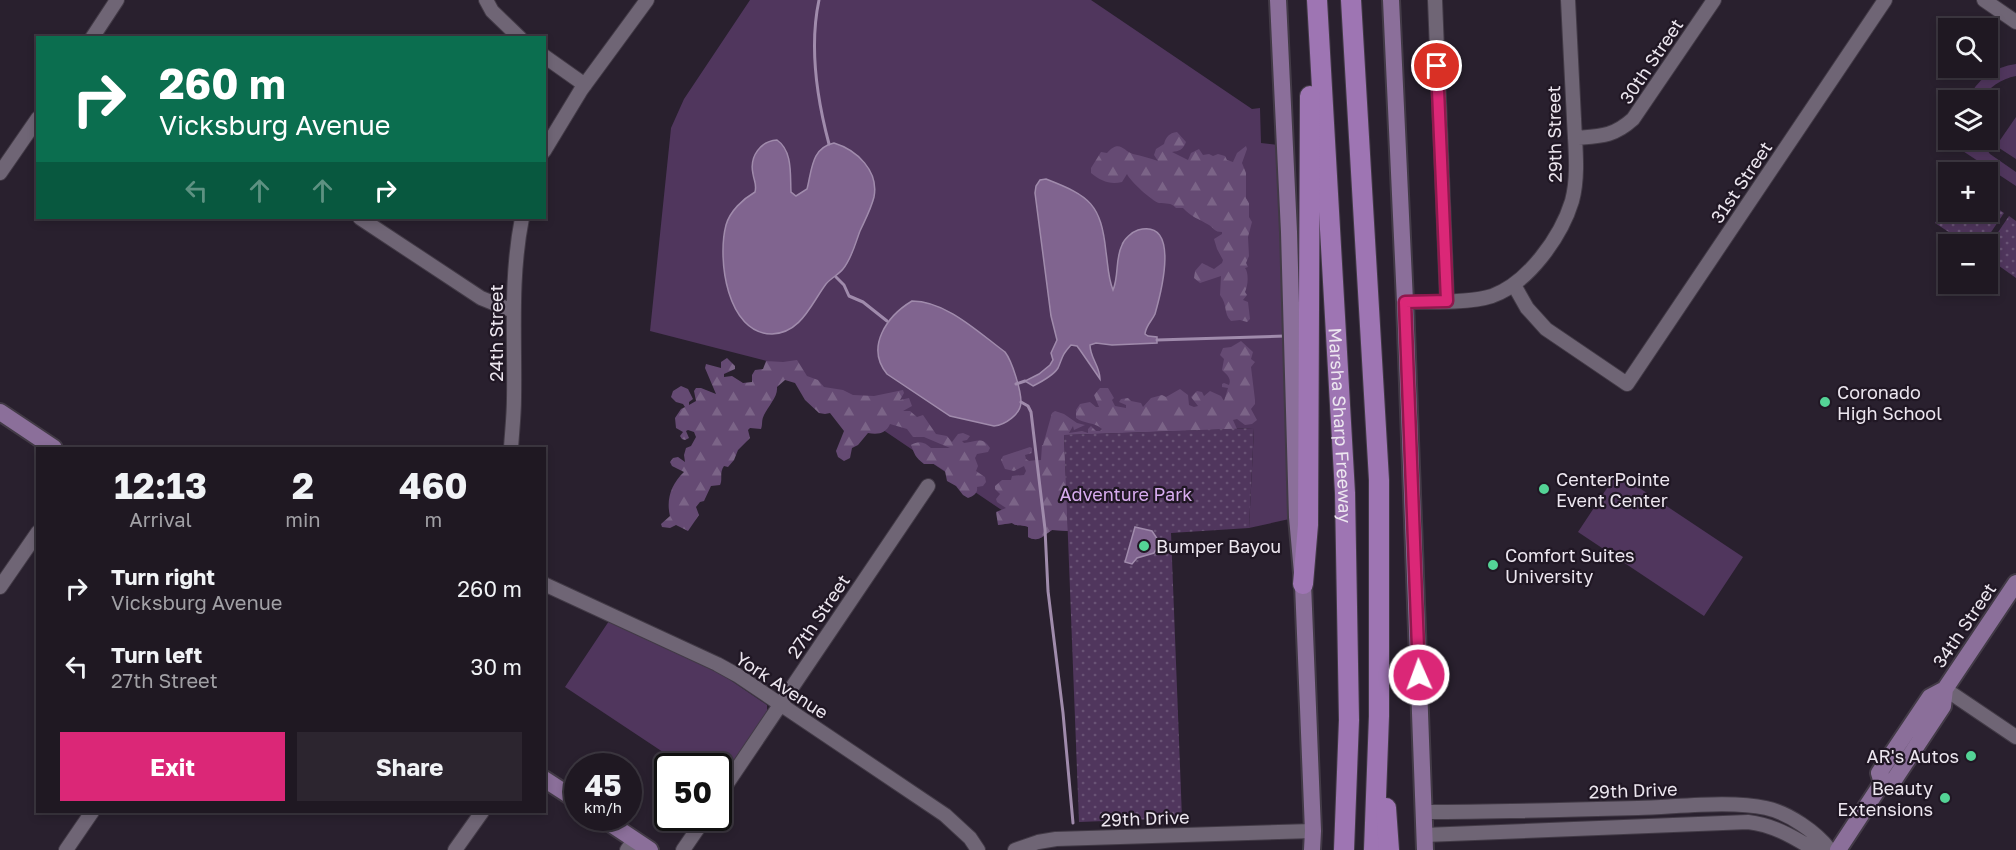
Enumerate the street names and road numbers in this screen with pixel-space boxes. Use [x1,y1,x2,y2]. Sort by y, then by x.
street label: 30th Street [1615,14,1687,108]
street label: 29th Street [1542,85,1566,183]
street label: 31st Street [1706,137,1776,227]
street label: 24th Street [485,284,507,382]
street label: Marsha Sharp Freeway [1325,327,1357,523]
street label: 27th Street [782,570,854,662]
street label: 34th Street [1928,578,2000,672]
street label: York Avenue [732,647,832,723]
street label: 29th Drive [1588,777,1678,803]
street label: 29th Drive [1100,805,1190,831]

